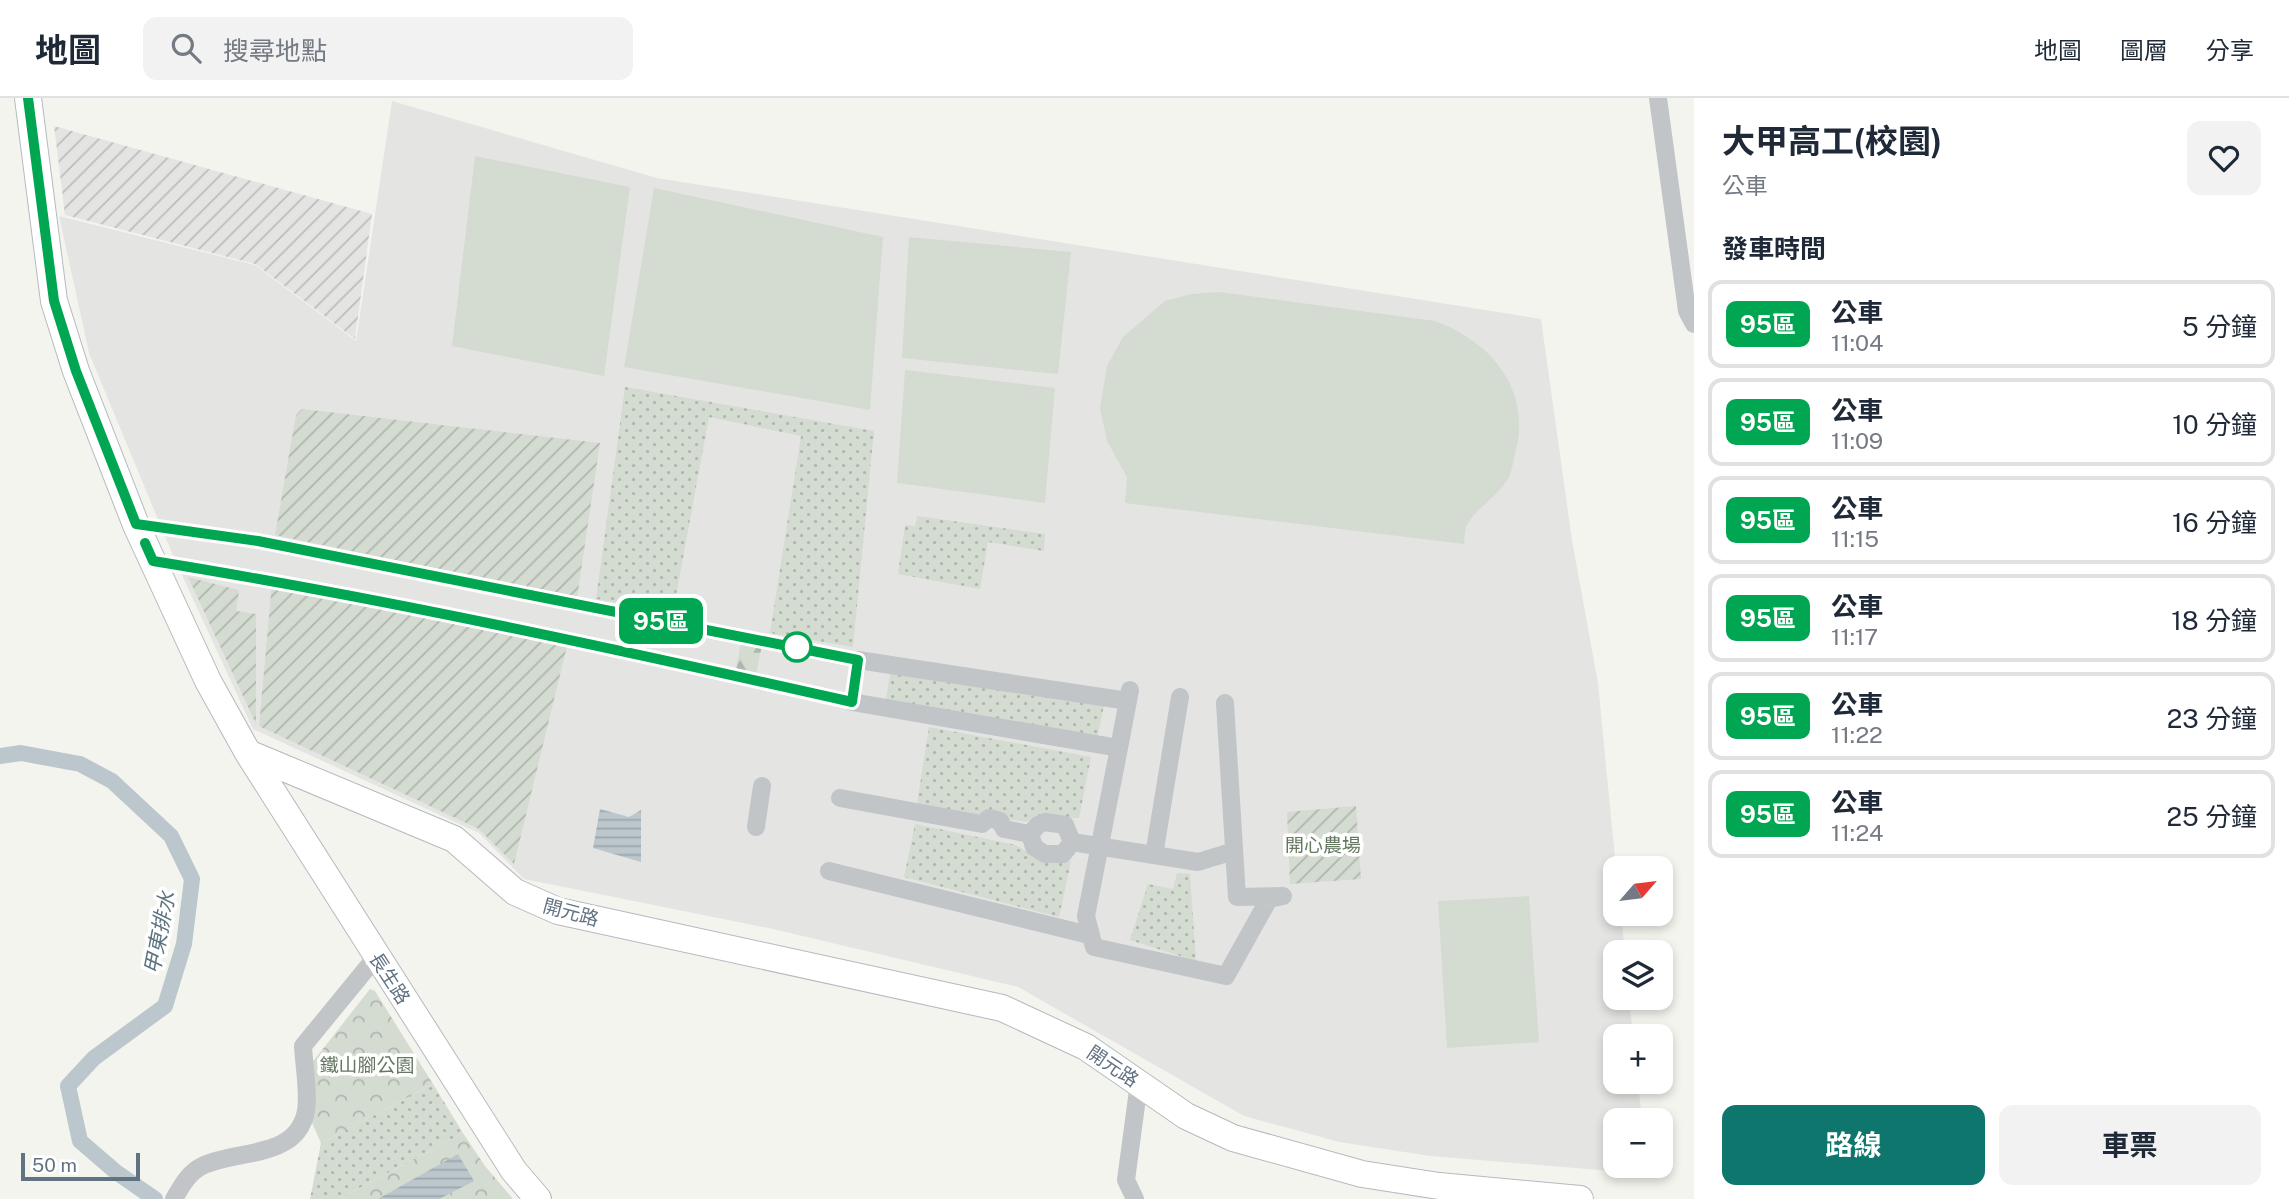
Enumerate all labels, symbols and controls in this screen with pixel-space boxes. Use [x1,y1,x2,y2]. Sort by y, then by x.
search box [143,17,633,80]
icon: search [167,29,205,67]
text: 地圖 [35,31,101,69]
text: 搜尋地點 [223,35,327,66]
text: 地圖 [2034,36,2082,64]
text: 圖層 [2120,36,2168,64]
text: 分享 [2206,36,2254,64]
button: heart [2187,121,2261,195]
text: 大甲高工(校園) [1722,122,1942,160]
text: 公車 [1722,172,1768,199]
text: 發車時間 [1722,233,1826,264]
text: 公車 [1831,297,1883,328]
text: 95區 [1740,310,1796,338]
text: 5 分鐘 [2182,311,2257,342]
text: 11:04 [1831,329,1883,356]
text: 公車 [1831,395,1883,426]
text: 95區 [1740,408,1796,436]
text: 10 分鐘 [2172,409,2257,440]
text: 11:09 [1831,427,1883,454]
text: 公車 [1831,493,1883,524]
text: 95區 [1740,506,1796,534]
text: 16 分鐘 [2172,507,2257,538]
text: 11:15 [1831,525,1879,552]
text: 公車 [1831,591,1883,622]
line badge: 95區 [621,598,701,644]
text: 95區 [1740,604,1796,632]
text: 18 分鐘 [2171,605,2257,636]
text: 95區 [633,607,689,635]
text: 11:17 [1831,623,1878,650]
unlabelled marker [782,632,812,662]
text: 公車 [1831,689,1883,720]
text: 95區 [1740,702,1796,730]
text: 23 分鐘 [2167,703,2257,734]
text: 11:22 [1831,721,1883,748]
text: 公車 [1831,787,1883,818]
text: 95區 [1740,800,1796,828]
text: 25 分鐘 [2167,801,2257,832]
text: 11:24 [1831,819,1884,846]
park label: 開心農場 [1285,834,1361,856]
north arrow [1603,856,1673,926]
map controls [1603,856,1673,1178]
water label: 甲東排水 [139,888,180,977]
street label: 開元路 [541,894,601,930]
button: layers [1603,940,1673,1010]
street label: 長生路 [365,948,415,1008]
button: + [1603,1024,1673,1094]
street label: 開元路 [1083,1041,1143,1091]
park label: 鐵山腳公園 [319,1054,415,1076]
button: 路線 [1722,1105,1985,1185]
button: 車票 [1999,1105,2261,1185]
button: − [1603,1108,1673,1178]
scale bar [21,1150,140,1182]
text: 50 m [32,1154,77,1176]

